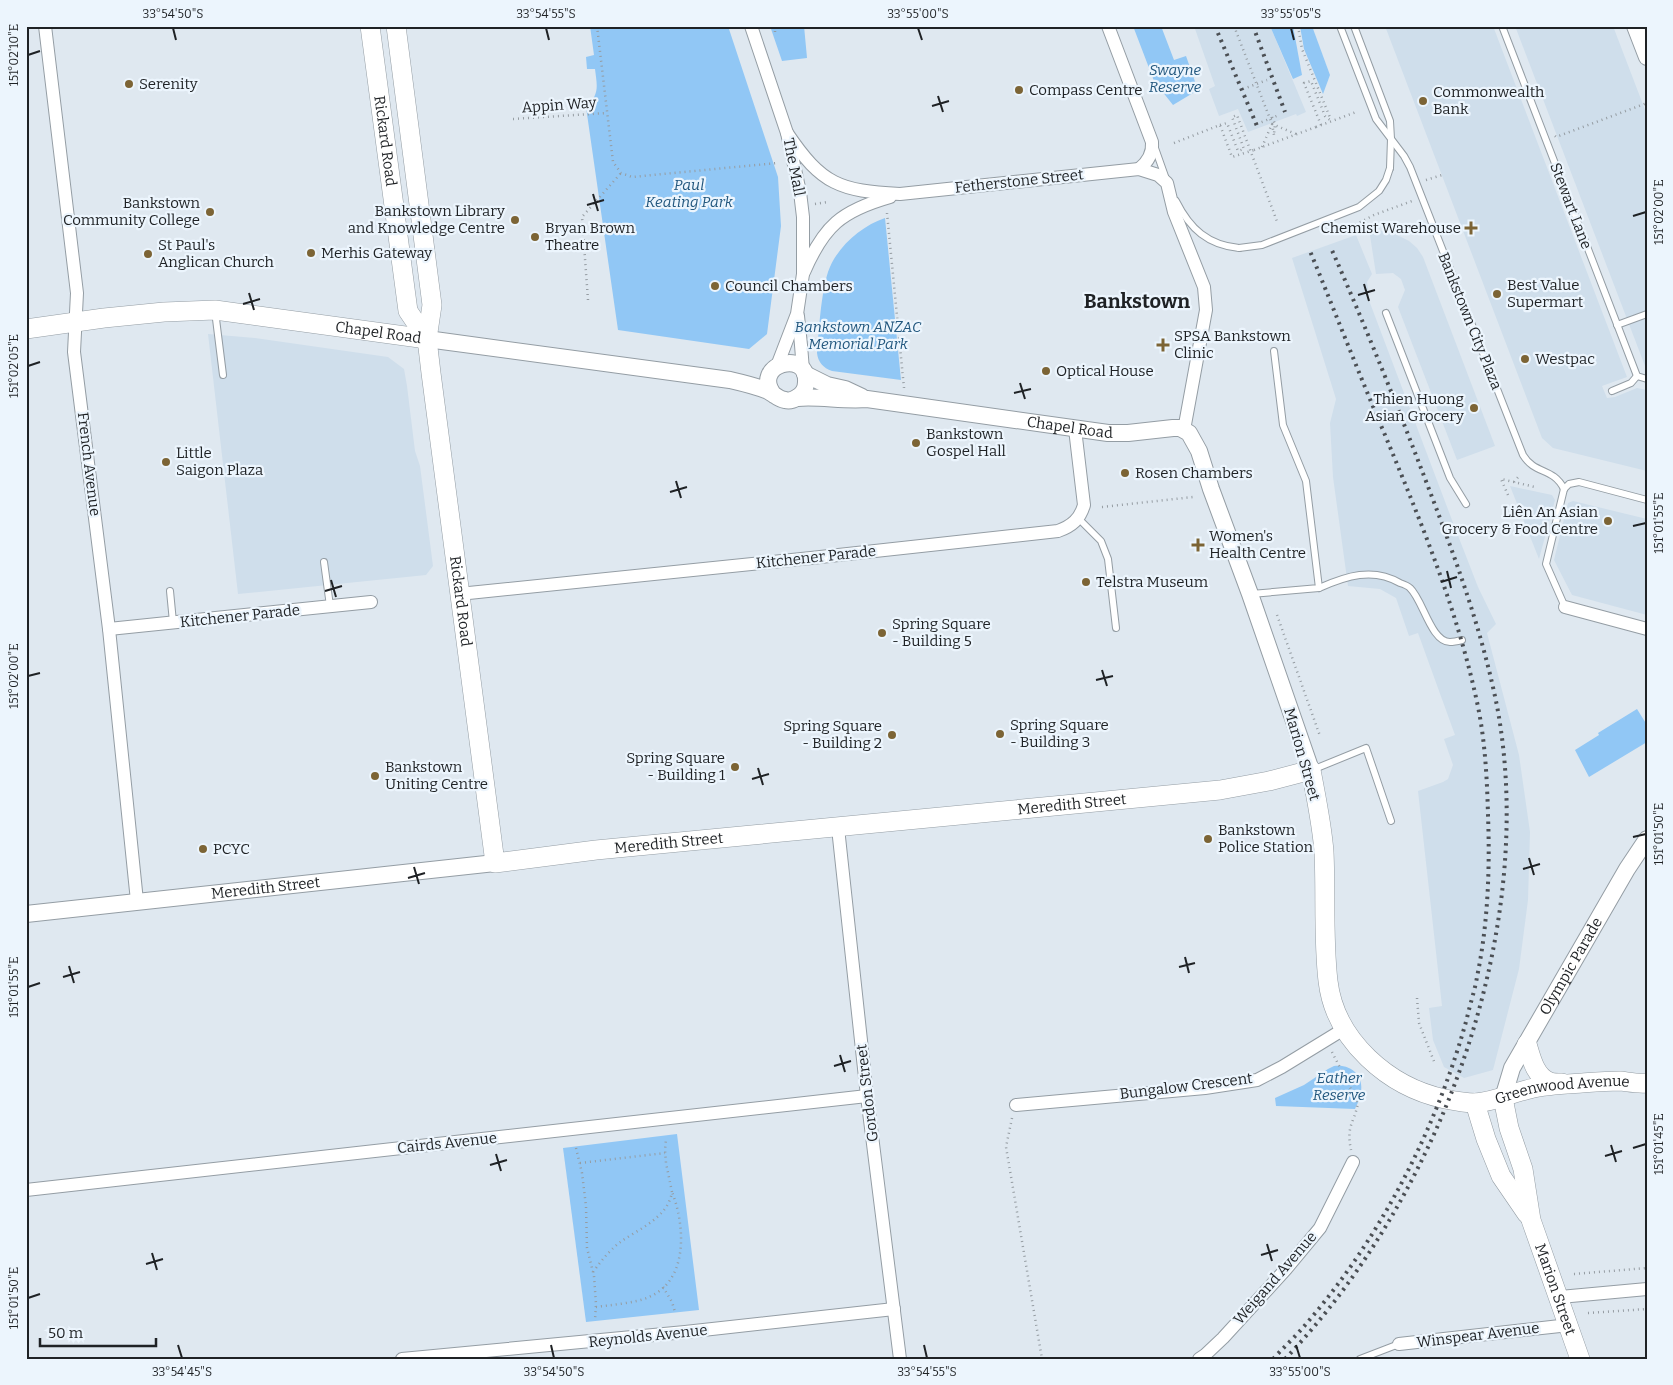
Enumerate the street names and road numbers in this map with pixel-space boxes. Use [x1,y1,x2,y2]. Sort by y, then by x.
street label: Appin Way [521,93,597,117]
street label: Rickard Road [370,94,400,188]
street label: The Mall [780,136,808,198]
street label: Stewart Lane [1546,160,1596,252]
street label: Fetherstone Street [954,165,1085,197]
street label: Bankstown City Plaza [1434,250,1506,392]
street label: Chapel Road [334,318,423,347]
street label: French Avenue [74,411,104,517]
street label: Chapel Road [1026,413,1113,442]
street label: Kitchener Parade [755,542,877,572]
street label: Rickard Road [446,555,476,648]
street label: Kitchener Parade [179,601,301,631]
street label: Marion Street [1280,706,1324,803]
street label: Meredith Street [1017,790,1128,818]
street label: Meredith Street [614,829,725,857]
street label: Meredith Street [210,873,321,903]
street label: Olympic Parade [1536,914,1606,1018]
street label: Gordon Street [852,1043,882,1143]
street label: Bungalow Crescent [1119,1069,1254,1103]
street label: Greenwood Avenue [1492,1072,1631,1108]
street label: Cairds Avenue [396,1129,498,1157]
street label: Weigand Avenue [1230,1228,1320,1328]
street label: Marion Street [1531,1241,1580,1338]
street label: Winspear Avenue [1416,1319,1540,1351]
street label: Reynolds Avenue [588,1321,708,1351]

